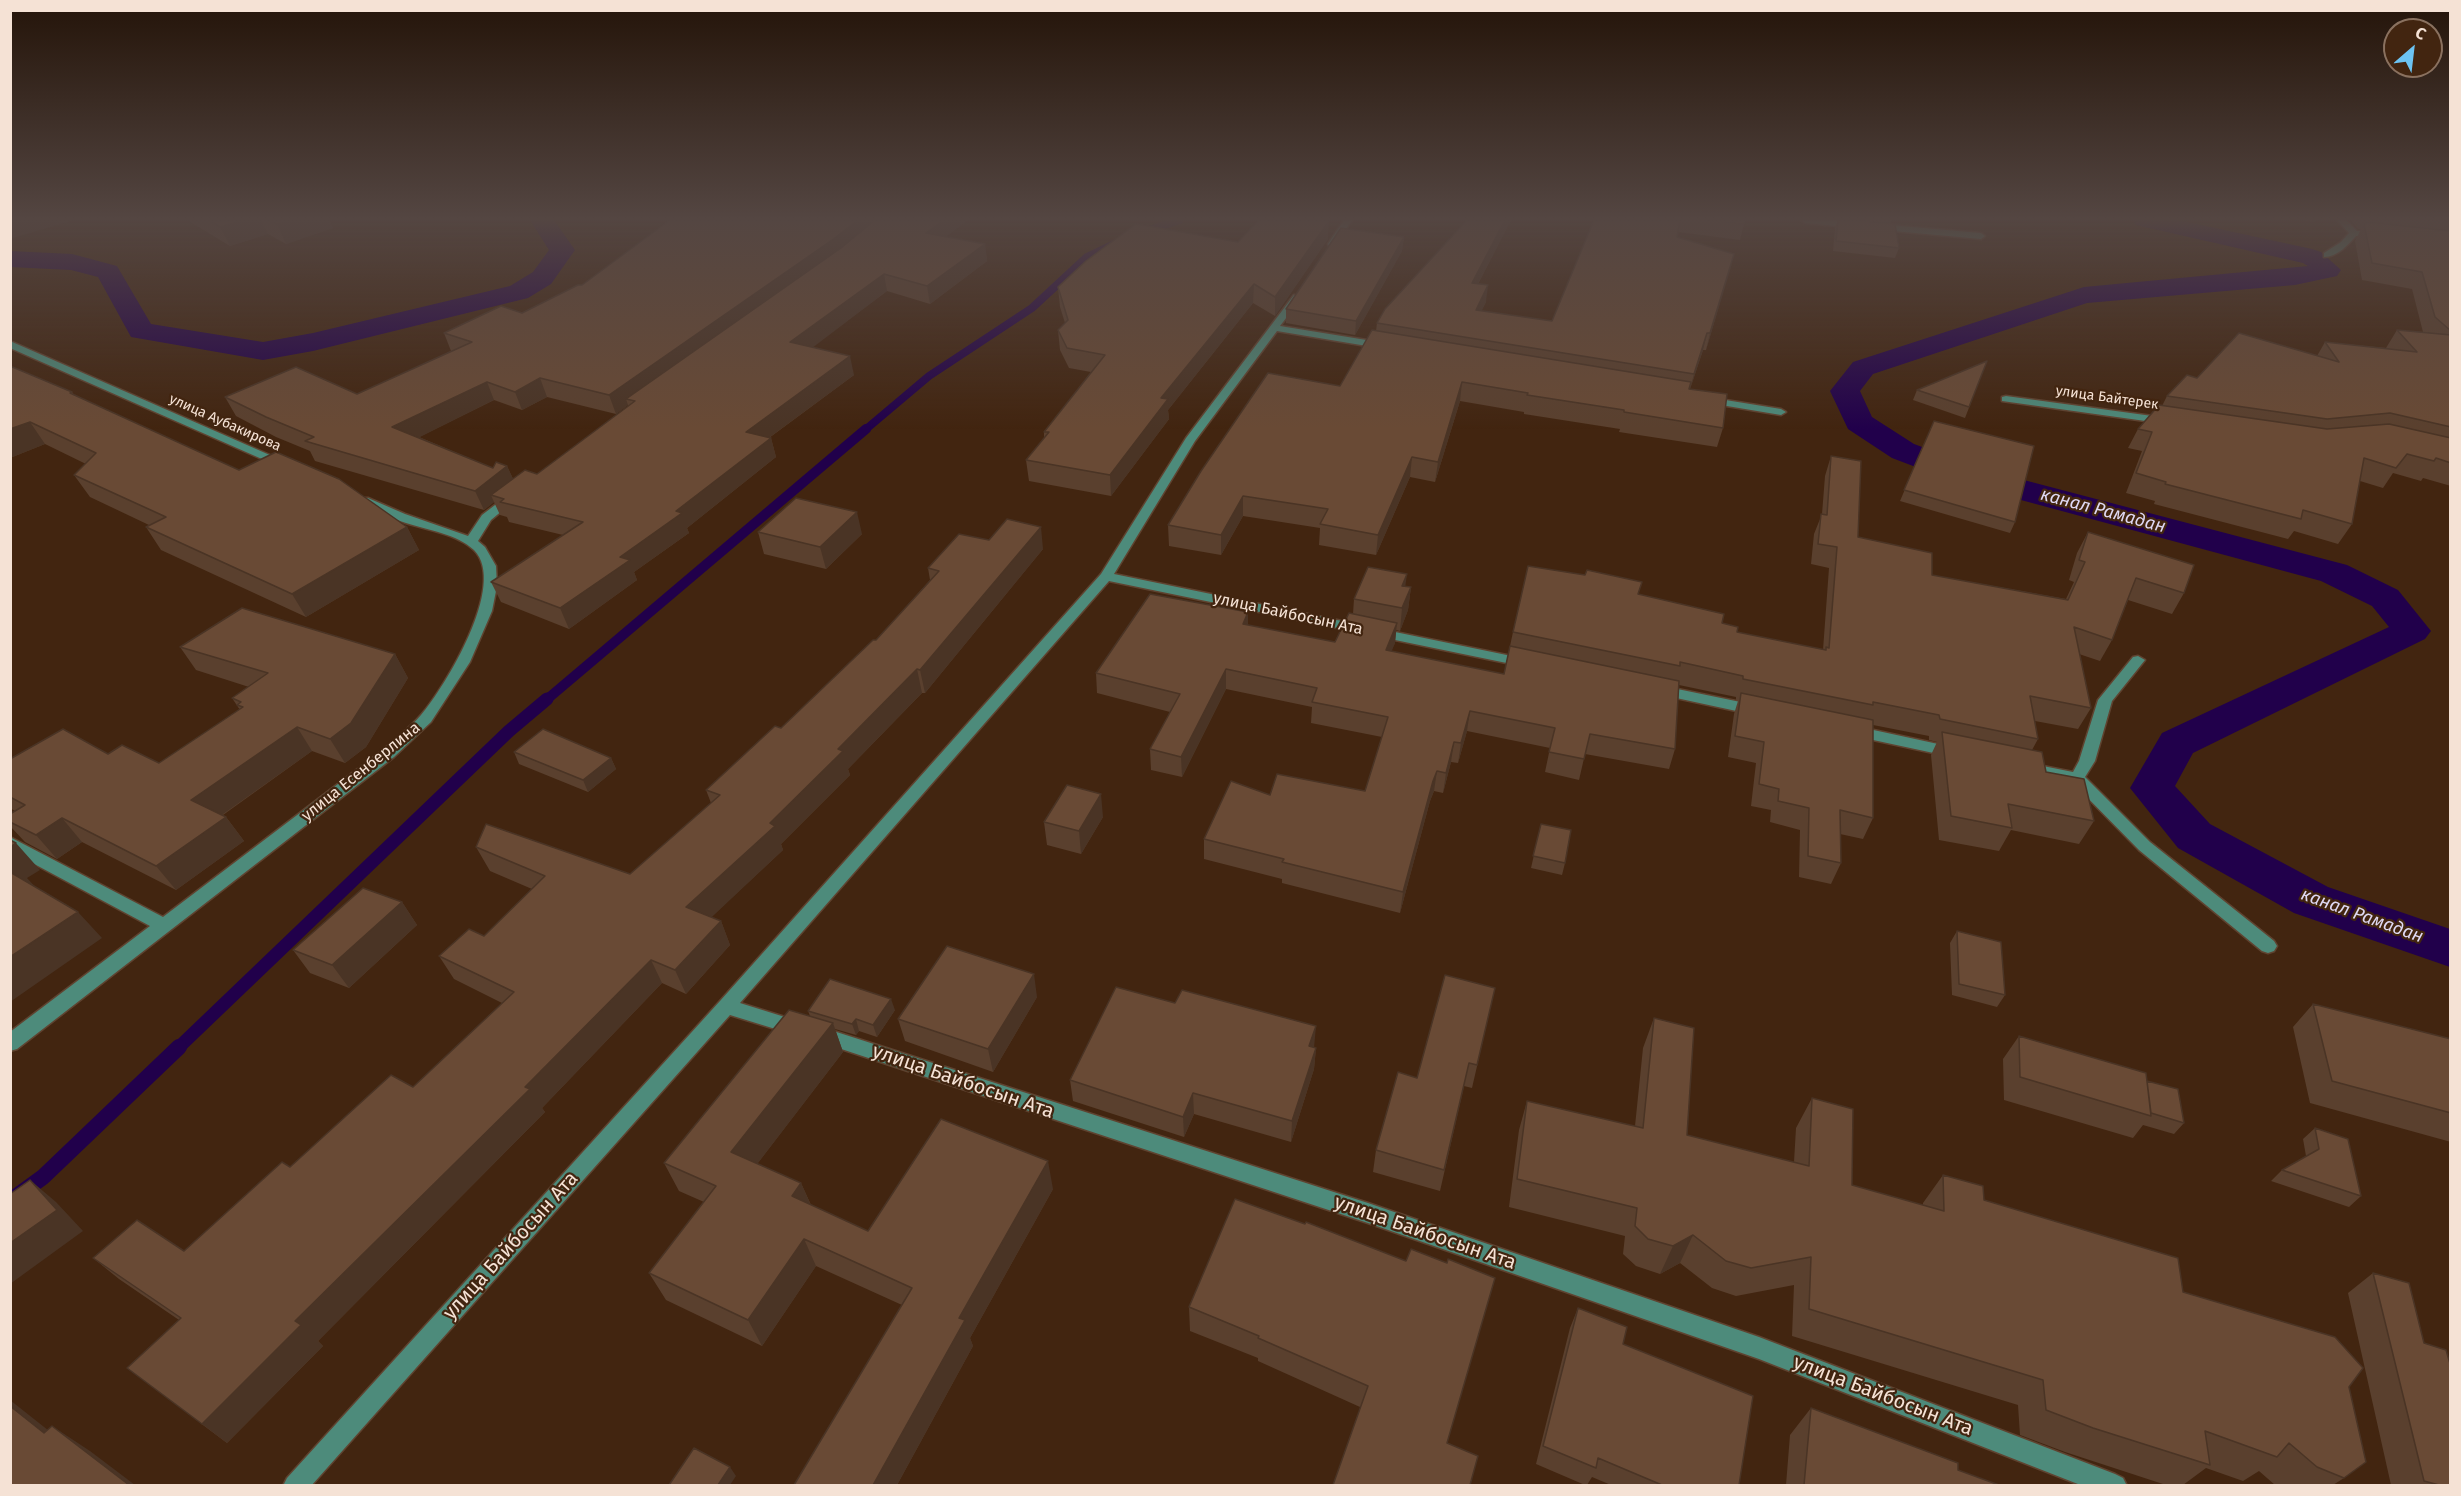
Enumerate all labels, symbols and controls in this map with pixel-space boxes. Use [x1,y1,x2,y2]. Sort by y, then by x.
north arrow [2383,18,2443,78]
text: С [2412,23,2429,44]
street label: улица Байтерек [2055,382,2159,414]
street label: улица Аубакирова [166,391,284,455]
water label: канал Рамадан [2038,484,2168,538]
street label: улица Байбосын Ата [1211,589,1365,639]
street label: улица Есенберлина [298,718,424,826]
water label: канал Рамадан [2298,884,2426,948]
street label: улица Байбосын Ата [869,1040,1057,1124]
street label: улица Байбосын Ата [438,1167,584,1325]
street label: улица Байбосын Ата [1331,1191,1519,1275]
street label: улица Байбосын Ата [1790,1351,1976,1441]

